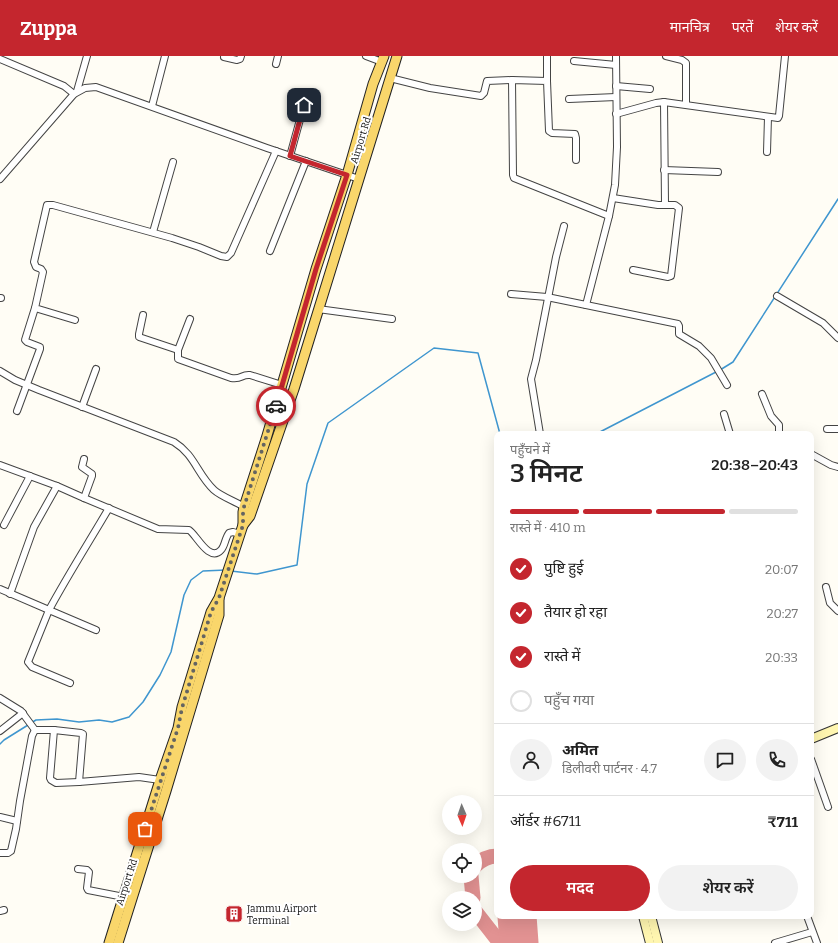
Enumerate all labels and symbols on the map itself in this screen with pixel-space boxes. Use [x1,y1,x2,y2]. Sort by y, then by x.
pin [287,88,321,122]
street label: Airport Rd [348,115,374,165]
courier [256,386,296,426]
north arrow [442,795,482,835]
pin [128,812,162,846]
street label: Airport Rd [114,857,140,907]
place label: Jammu Airport Terminal [246,903,317,927]
building icon: Jammu Airport Terminal [224,904,244,924]

